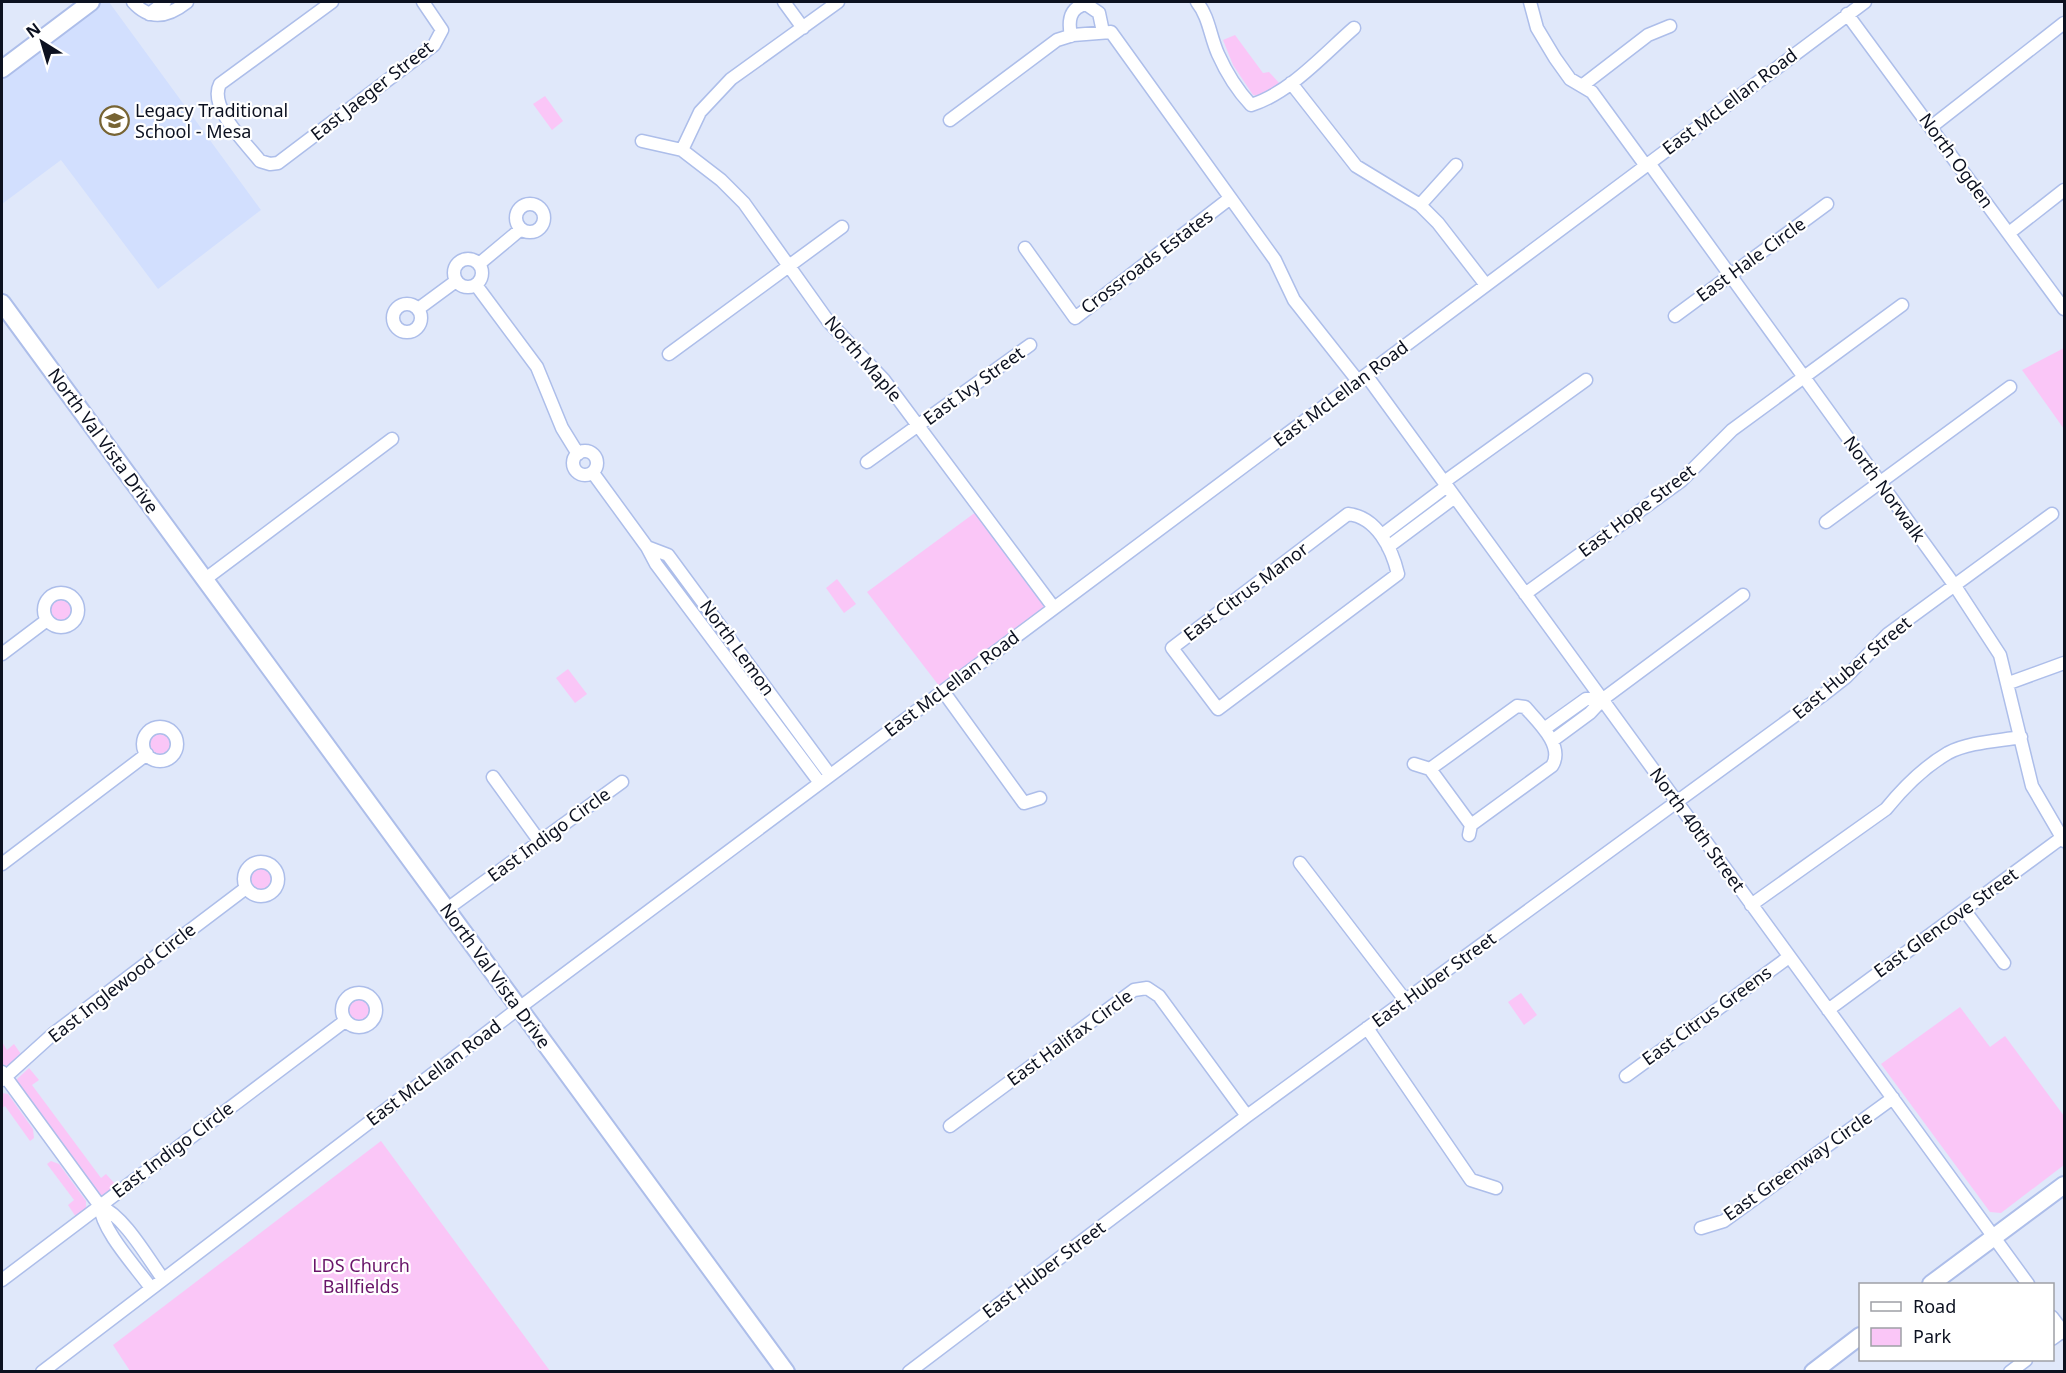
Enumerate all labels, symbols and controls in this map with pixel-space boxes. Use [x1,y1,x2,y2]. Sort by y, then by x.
north arrow [12,12,72,72]
text: N [21,17,45,43]
street label: East Jaeger Street [305,35,438,145]
street label: East McLellan Road [1657,43,1802,160]
place label: Legacy Traditional School - Mesa [135,98,288,143]
school or university icon: Legacy Traditional School - Mesa [98,105,130,137]
street label: North Ogden [1914,108,1999,213]
street label: Crossroads Estates [1075,204,1217,319]
street label: East Hale Circle [1691,211,1810,307]
street label: North Maple [820,310,908,406]
street label: East McLellan Road [1268,335,1413,452]
street label: East Ivy Street [918,340,1029,430]
street label: North Val Vista Drive [43,363,165,518]
street label: North Norwalk [1838,431,1931,546]
street label: East Hope Street [1573,458,1700,562]
street label: East Citrus Manor [1178,536,1313,646]
street label: North Lemon [695,595,781,700]
street label: East Huber Street [1787,610,1916,724]
street label: East McLellan Road [879,625,1024,742]
street label: North 40th Street [1645,763,1751,897]
street label: East Indigo Circle [482,782,615,887]
street label: East Glencove Street [1869,862,2023,983]
street label: North Val Vista Drive [435,898,557,1053]
street label: East Inglewood Circle [43,917,200,1047]
street label: East Huber Street [1367,926,1501,1032]
street label: East Citrus Greens [1637,960,1776,1070]
street label: East Halifax Circle [1002,983,1137,1091]
street label: East McLellan Road [361,1014,506,1131]
street label: East Indigo Circle [107,1096,238,1203]
street label: East Greenway Circle [1718,1105,1876,1226]
street label: East Huber Street [977,1215,1110,1323]
park label: LDS Church Ballfields [312,1253,410,1298]
legend [1859,1283,2054,1361]
text: Road [1913,1294,1956,1318]
text: Park [1913,1324,1951,1348]

